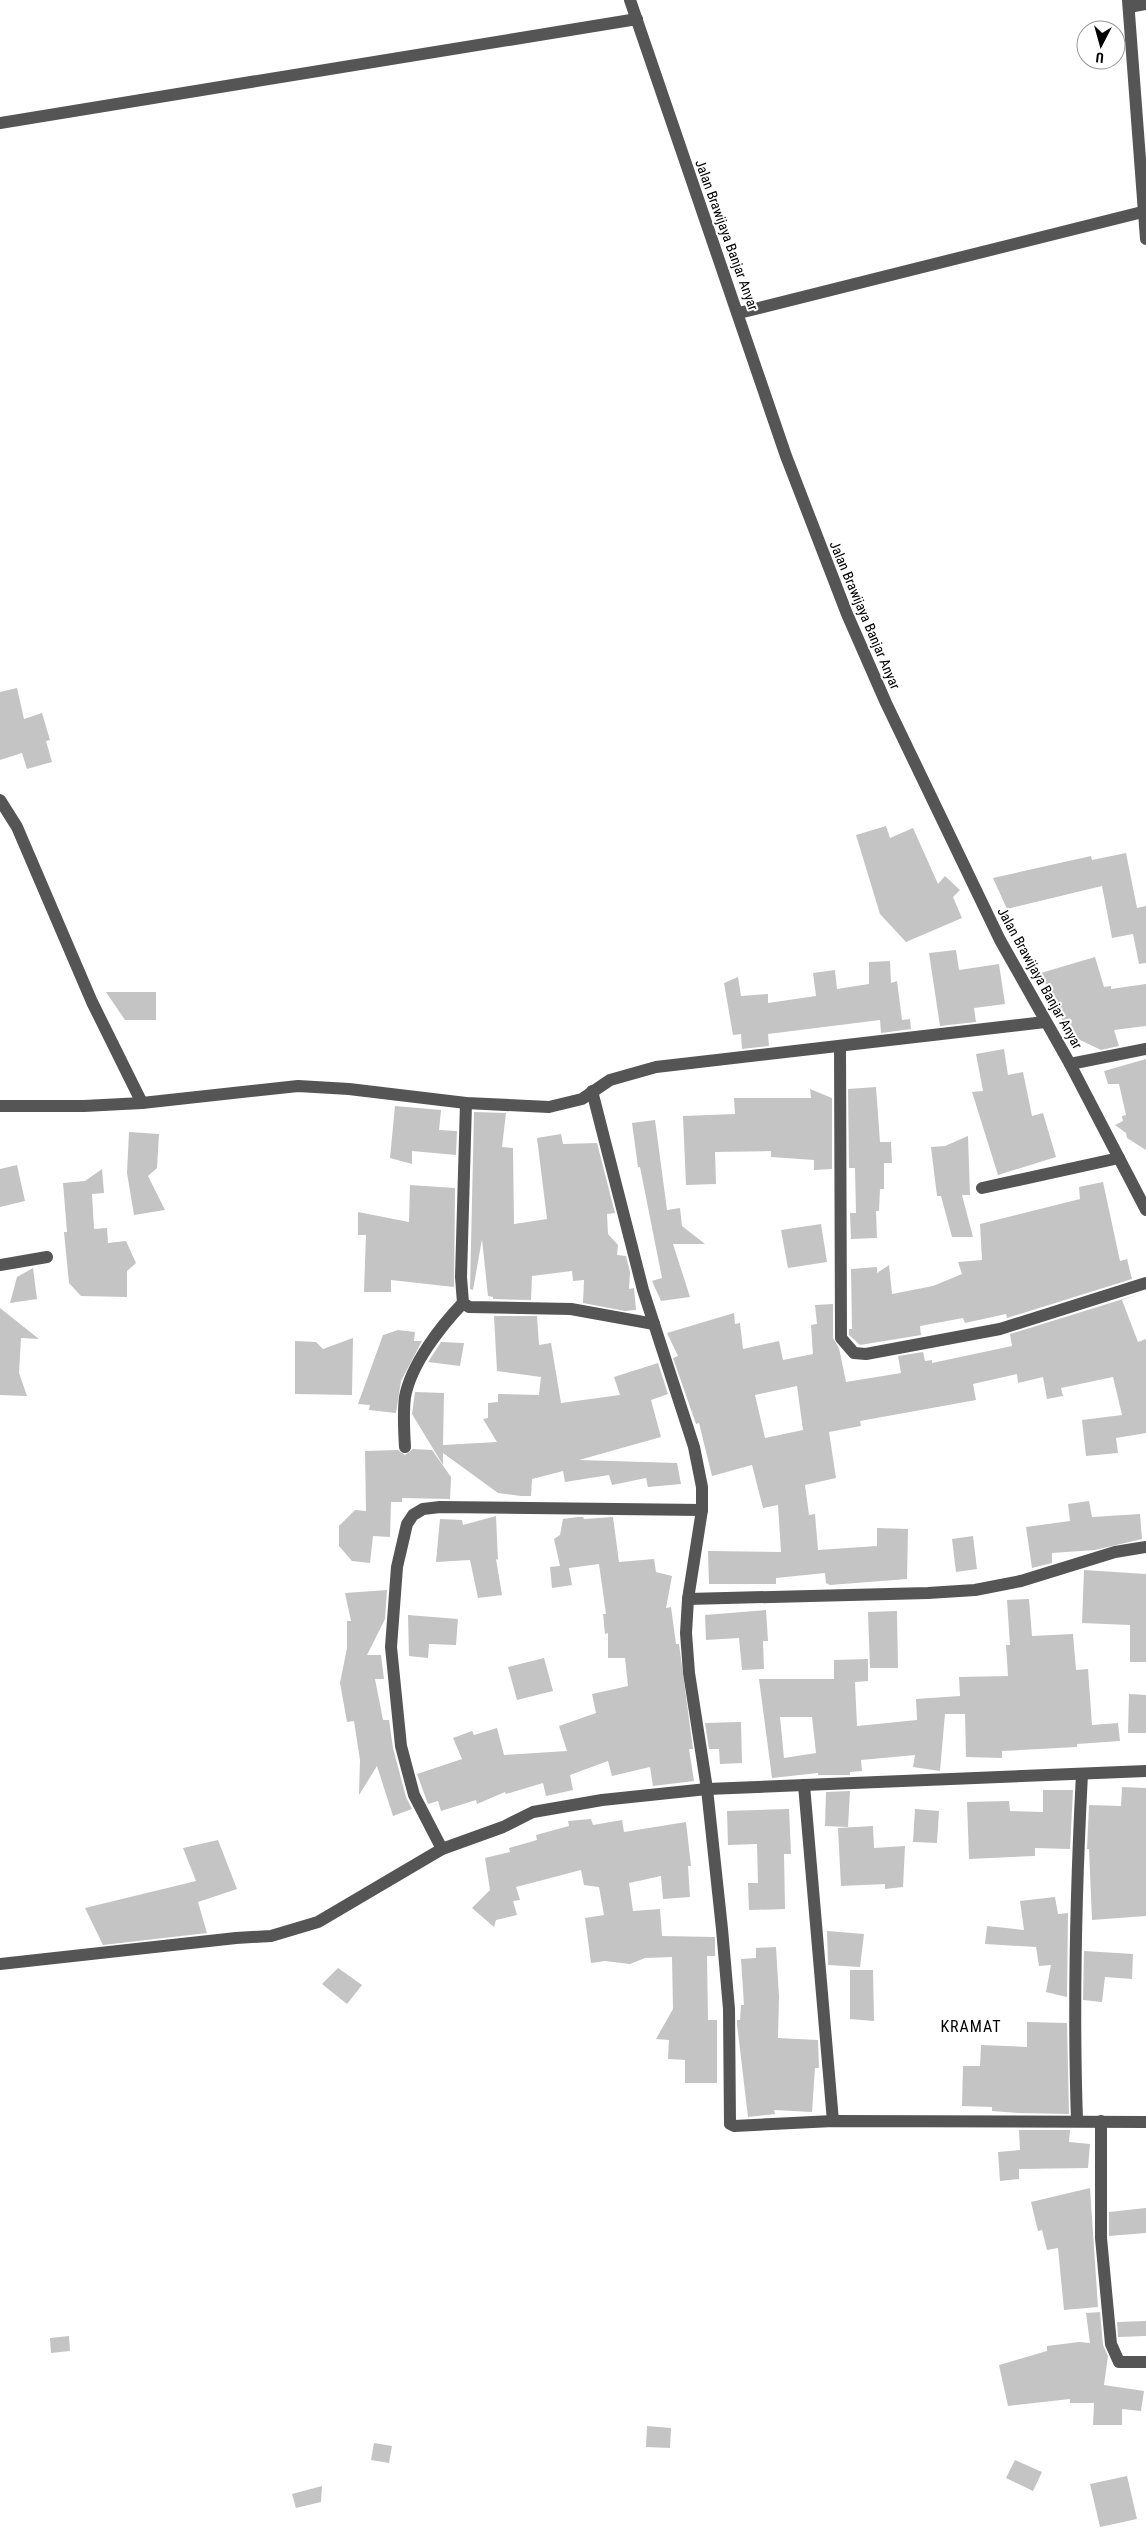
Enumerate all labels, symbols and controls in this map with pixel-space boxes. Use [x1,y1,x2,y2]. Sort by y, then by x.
north arrow [1076,20,1126,70]
text: U [1095,50,1104,66]
street label: Jalan Brawijaya Banjar Anyar [692,157,762,313]
street label: Jalan Brawijaya Banjar Anyar [826,538,904,692]
street label: Jalan Brawijaya Banjar Anyar [994,904,1086,1052]
district label: KRAMAT [940,2017,1002,2036]

